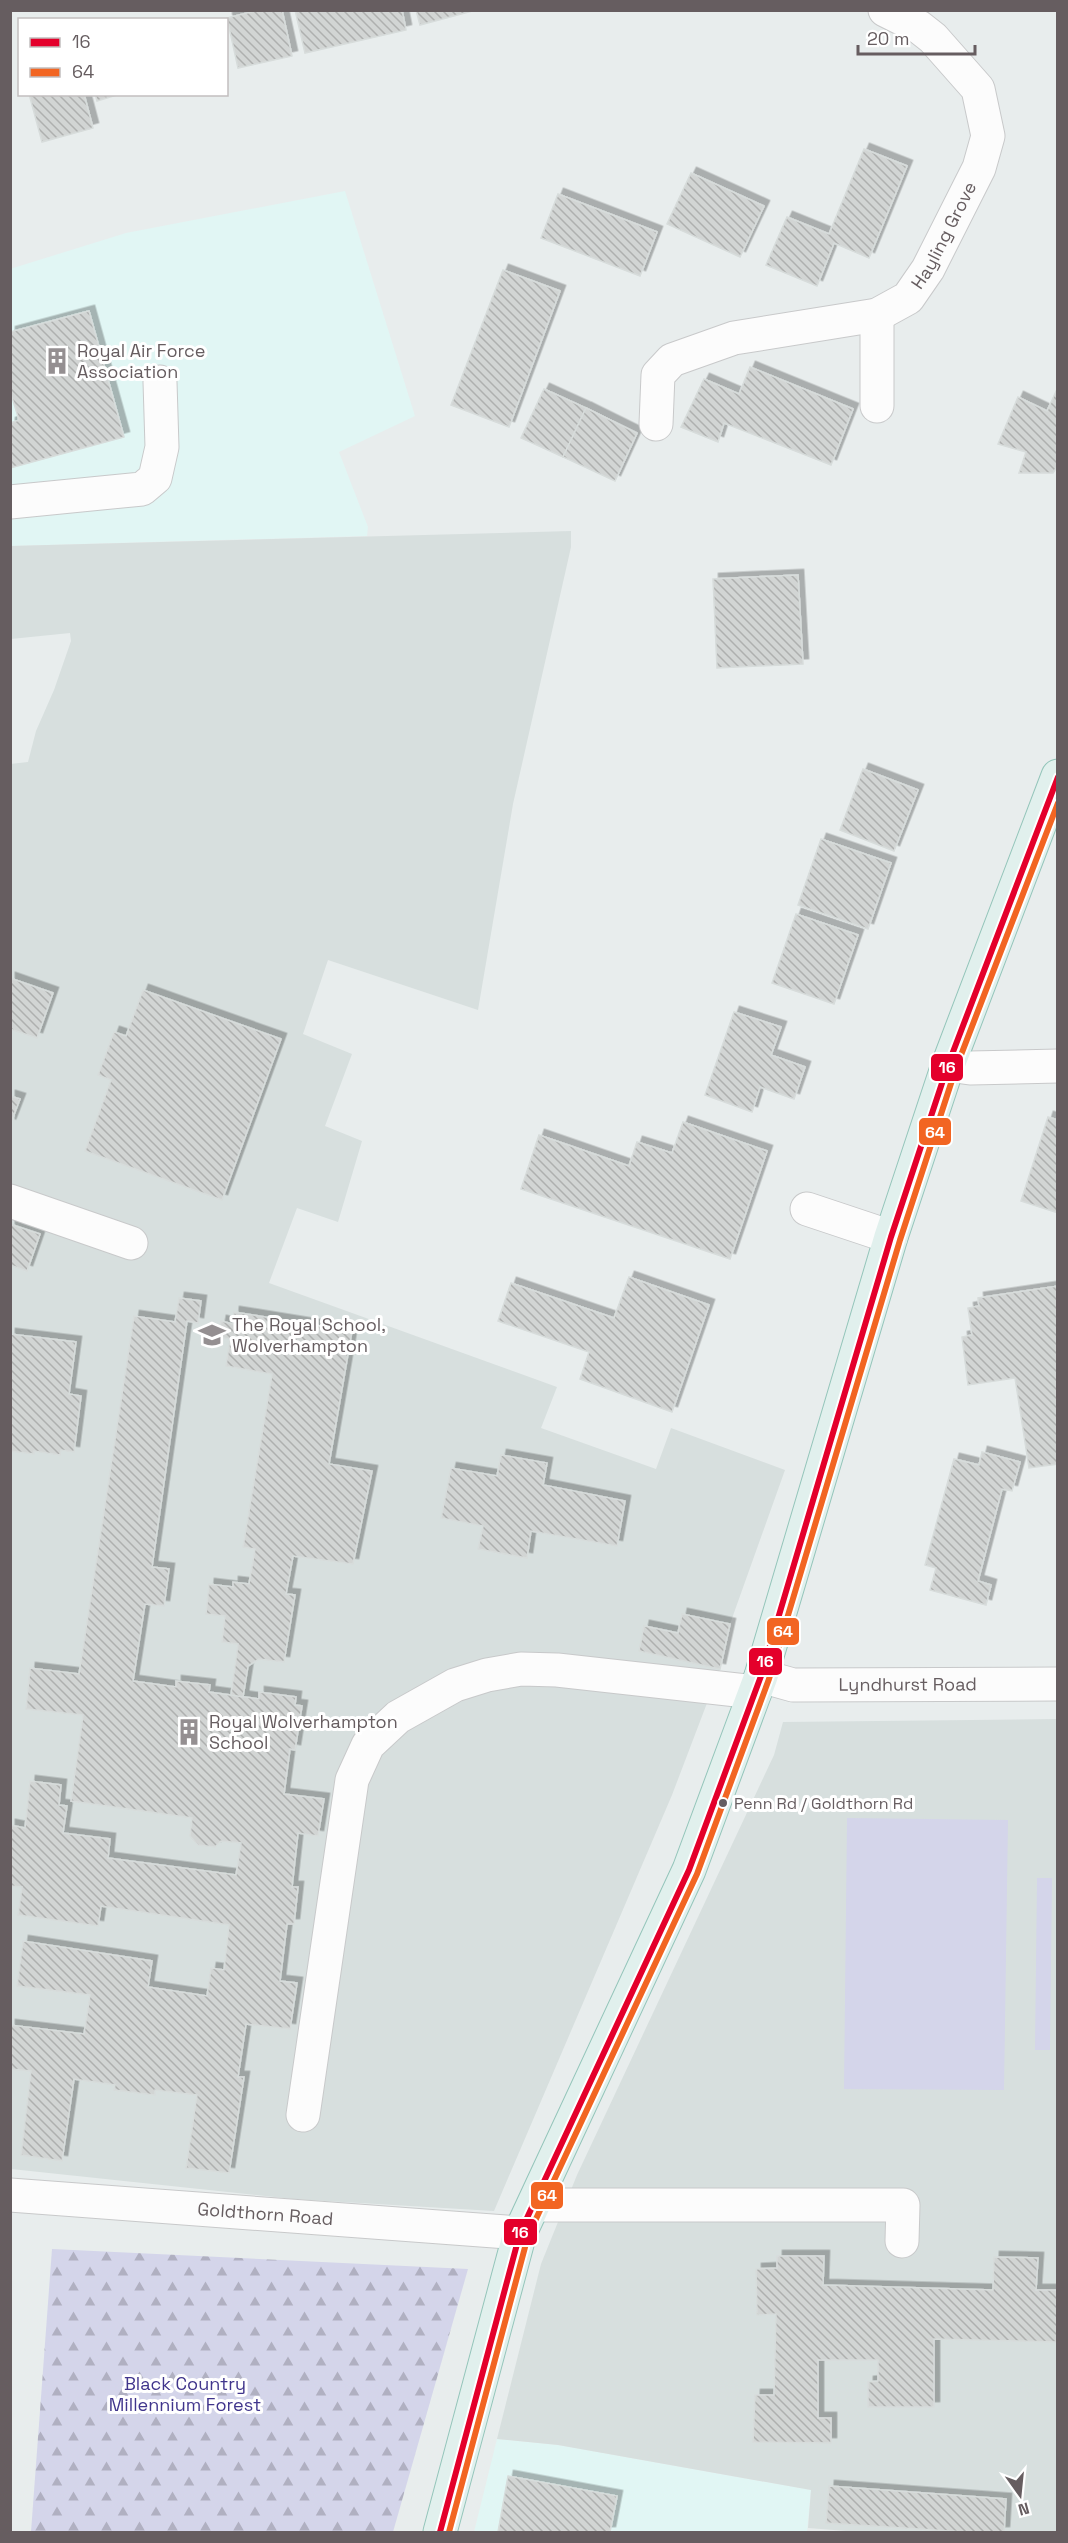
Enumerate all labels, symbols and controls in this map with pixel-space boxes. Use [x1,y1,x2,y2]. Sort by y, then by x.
legend [18,18,228,96]
scale bar [858,18,975,56]
text: 20 m [867,27,910,50]
text: 16 [72,30,91,53]
text: 64 [72,60,94,83]
street label: Hayling Grove [906,178,981,293]
place label: Royal Air Force Association [77,339,205,383]
building icon: Royal Air Force Association [42,346,72,376]
line badge: 16 [930,1053,964,1082]
text: 16 [938,1057,956,1078]
line badge: 64 [918,1117,952,1146]
text: 64 [925,1122,945,1143]
place label: The Royal School, Wolverhampton [232,1313,386,1357]
school or university icon: The Royal School, Wolverhampton [197,1320,227,1350]
line badge: 64 [766,1617,800,1646]
text: 64 [773,1621,793,1642]
line badge: 16 [748,1647,783,1676]
text: 16 [756,1651,774,1672]
street label: Lyndhurst Road [839,1672,977,1696]
place label: Royal Wolverhampton School [209,1710,398,1754]
building icon: Royal Wolverhampton School [174,1717,204,1747]
place label: Penn Rd / Goldthorn Rd [734,1793,913,1814]
marker: Penn Rd / Goldthorn Rd [717,1797,729,1809]
line badge: 64 [530,2181,564,2210]
text: 64 [537,2185,557,2206]
street label: Goldthorn Road [197,2197,334,2230]
line badge: 16 [503,2218,538,2246]
text: 16 [511,2222,529,2243]
park label: Black Country Millennium Forest [109,2372,261,2416]
north arrow [990,2465,1050,2525]
text: N [1016,2497,1032,2521]

